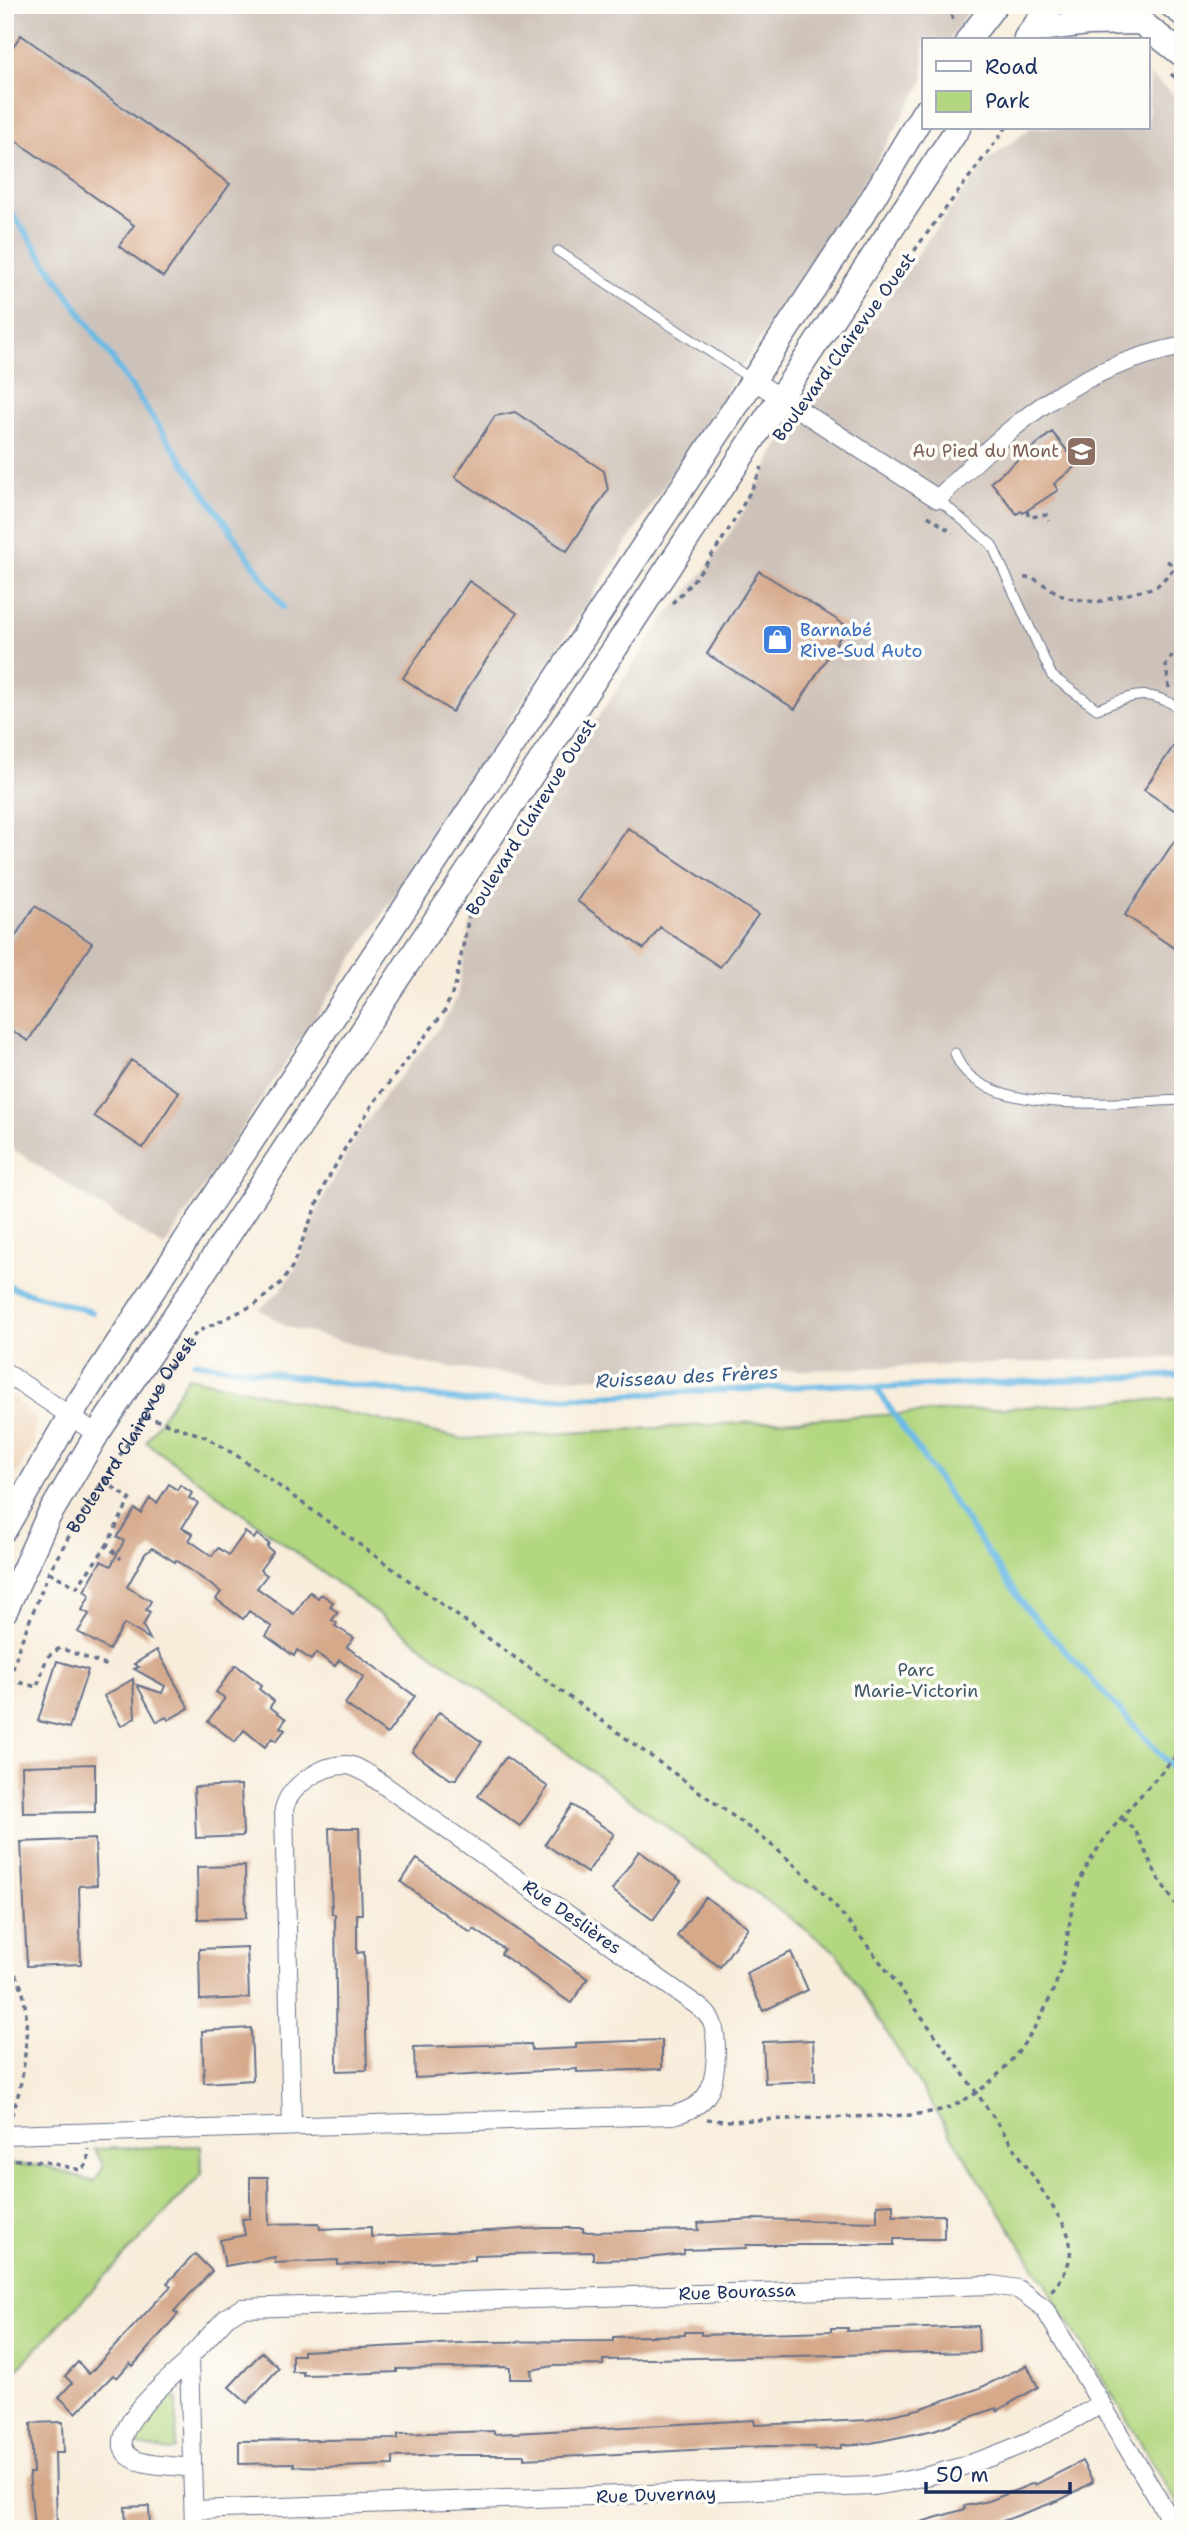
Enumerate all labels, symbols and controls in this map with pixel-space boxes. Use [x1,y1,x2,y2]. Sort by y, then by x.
legend [922,38,1150,130]
text: Road [985,53,1038,81]
text: Park [985,87,1030,115]
street label: Boulevard Clairevue Ouest [767,248,921,446]
school or university icon: Au Pied du Mont [1065,434,1099,468]
place label: Au Pied du Mont [912,439,1059,463]
place label: Barnabé Rive-Sud Auto [800,618,922,663]
shop icon: Barnabé Rive-Sud Auto [760,623,794,657]
street label: Boulevard Clairevue Ouest [460,714,602,920]
street label: Boulevard Clairevue Ouest [61,1331,202,1538]
water label: Ruisseau des Frères [595,1359,779,1394]
park label: Parc Marie-Victorin [854,1658,978,1703]
street label: Rue Deslières [518,1874,626,1960]
street label: Rue Bourassa [678,2278,796,2306]
scale bar [926,2450,1069,2494]
text: 50 m [936,2461,989,2489]
street label: Rue Duvernay [596,2481,716,2509]

